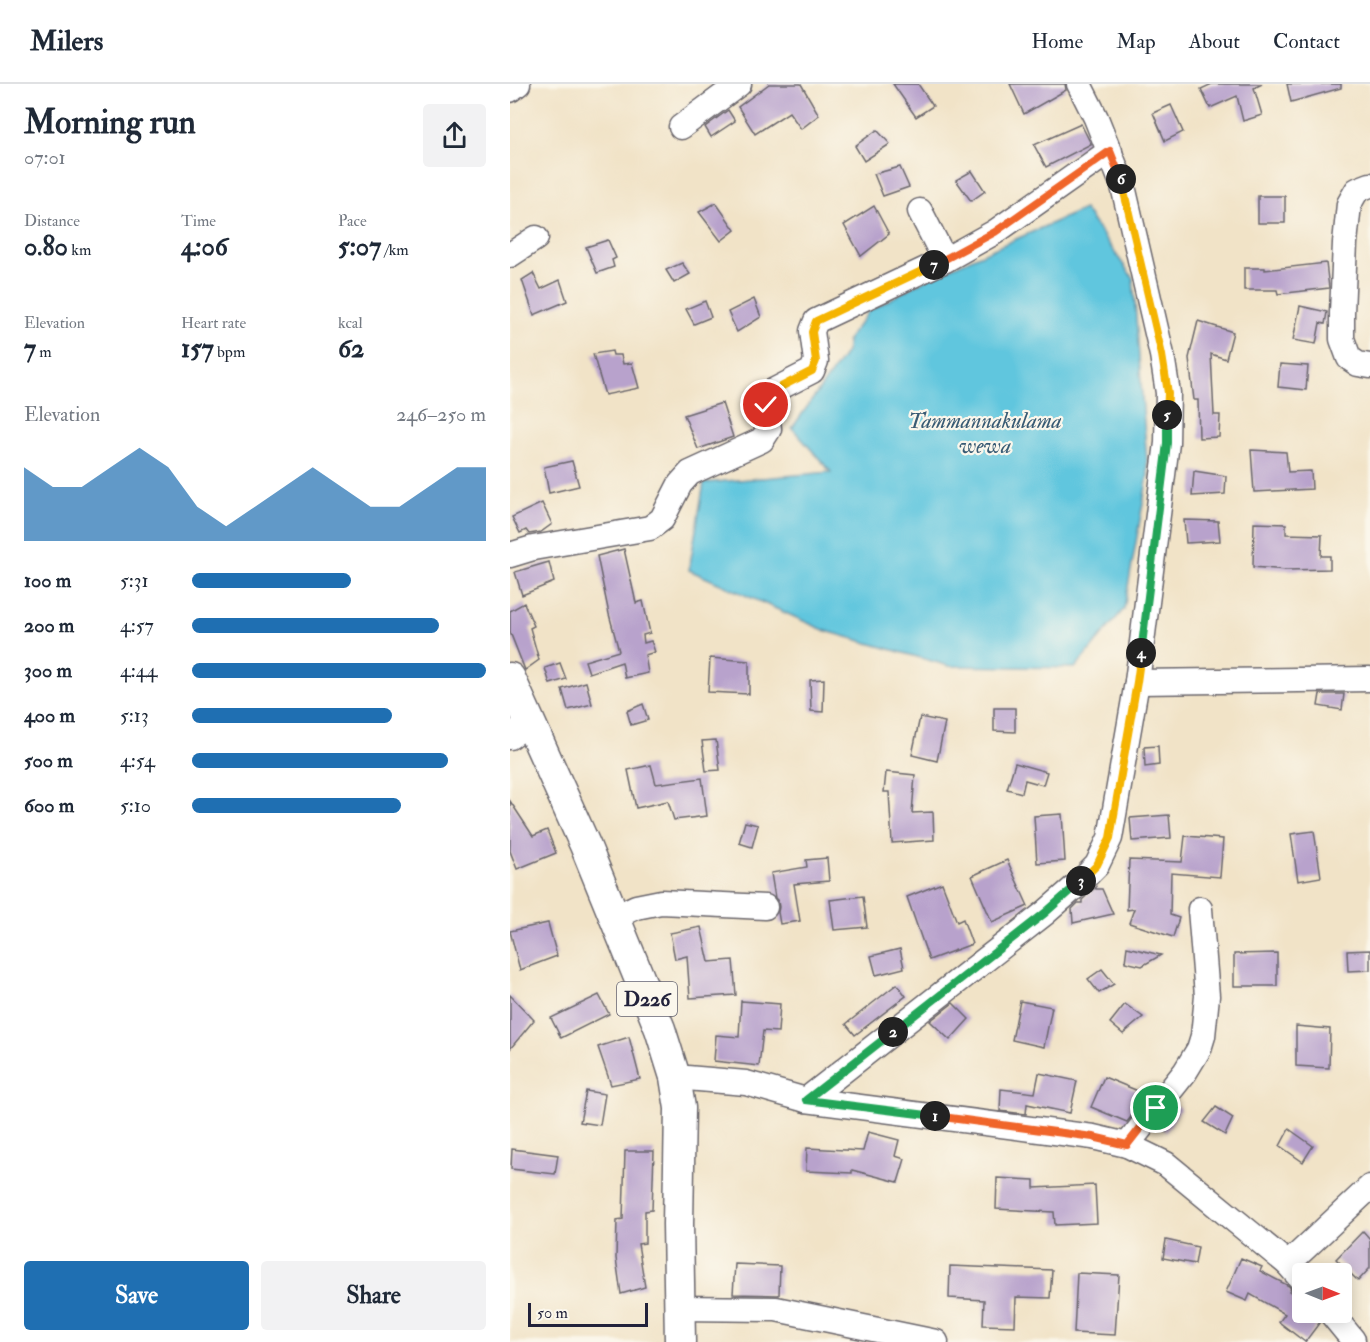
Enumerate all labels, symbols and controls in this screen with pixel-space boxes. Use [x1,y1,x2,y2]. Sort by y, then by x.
text: Milers [30,24,103,59]
text: Home [1031,28,1083,55]
text: Map [1116,28,1156,55]
text: About [1189,28,1240,55]
text: Contact [1273,28,1340,55]
text: Morning run [24,102,196,143]
button: share [423,104,486,167]
text: 07:01 [24,145,66,170]
pin: 6 [1106,164,1136,194]
text: 6 [1117,169,1125,189]
text: Distance [24,211,80,231]
text: Time [181,211,216,231]
text: Pace [338,211,367,231]
text: 0.80 [24,231,68,263]
text: 4:06 [181,231,228,263]
text: 5:07 [338,231,381,263]
text: km [68,240,91,260]
text: /km [381,240,409,260]
pin: 7 [919,250,949,280]
text: 7 [930,255,938,275]
text: Elevation [24,313,85,333]
text: Heart rate [181,313,246,333]
text: kcal [338,313,363,333]
text: 7 [24,333,36,365]
text: 157 [181,333,214,365]
text: 62 [338,333,364,365]
text: m [36,342,52,362]
text: bpm [214,342,245,362]
pin [740,379,791,430]
icon: check [749,388,782,421]
pin: 5 [1152,400,1182,430]
text: Elevation [24,402,100,427]
text: 246–250 m [396,402,486,427]
text: 5 [1163,405,1171,425]
water label: Tammannakulama wewa [908,407,1062,460]
text: 100 m [24,568,71,593]
text: 5:31 [120,568,149,593]
text: 200 m [24,613,74,638]
text: 4:57 [120,613,154,638]
pin: 4 [1126,638,1156,668]
text: 4 [1137,643,1145,663]
text: 300 m [24,658,72,683]
text: 4:44 [120,658,157,683]
text: 400 m [24,703,75,728]
text: 5:13 [120,703,149,728]
text: 500 m [24,748,73,773]
text: 4:54 [120,748,155,773]
text: 600 m [24,793,74,818]
text: 5:10 [120,793,151,818]
pin: 3 [1066,866,1096,896]
text: 3 [1078,871,1084,891]
road number: D226 [617,982,677,1016]
pin: 2 [878,1017,908,1047]
text: 2 [889,1022,897,1042]
pin [1130,1082,1181,1133]
icon: arrive [1139,1091,1172,1124]
pin: 1 [920,1101,950,1131]
text: 1 [932,1106,938,1126]
button: Save [24,1261,249,1330]
button: Share [261,1261,486,1330]
north arrow [1292,1263,1352,1323]
map controls [1292,1263,1352,1323]
scale bar [528,1300,648,1328]
text: 50 m [537,1303,568,1323]

